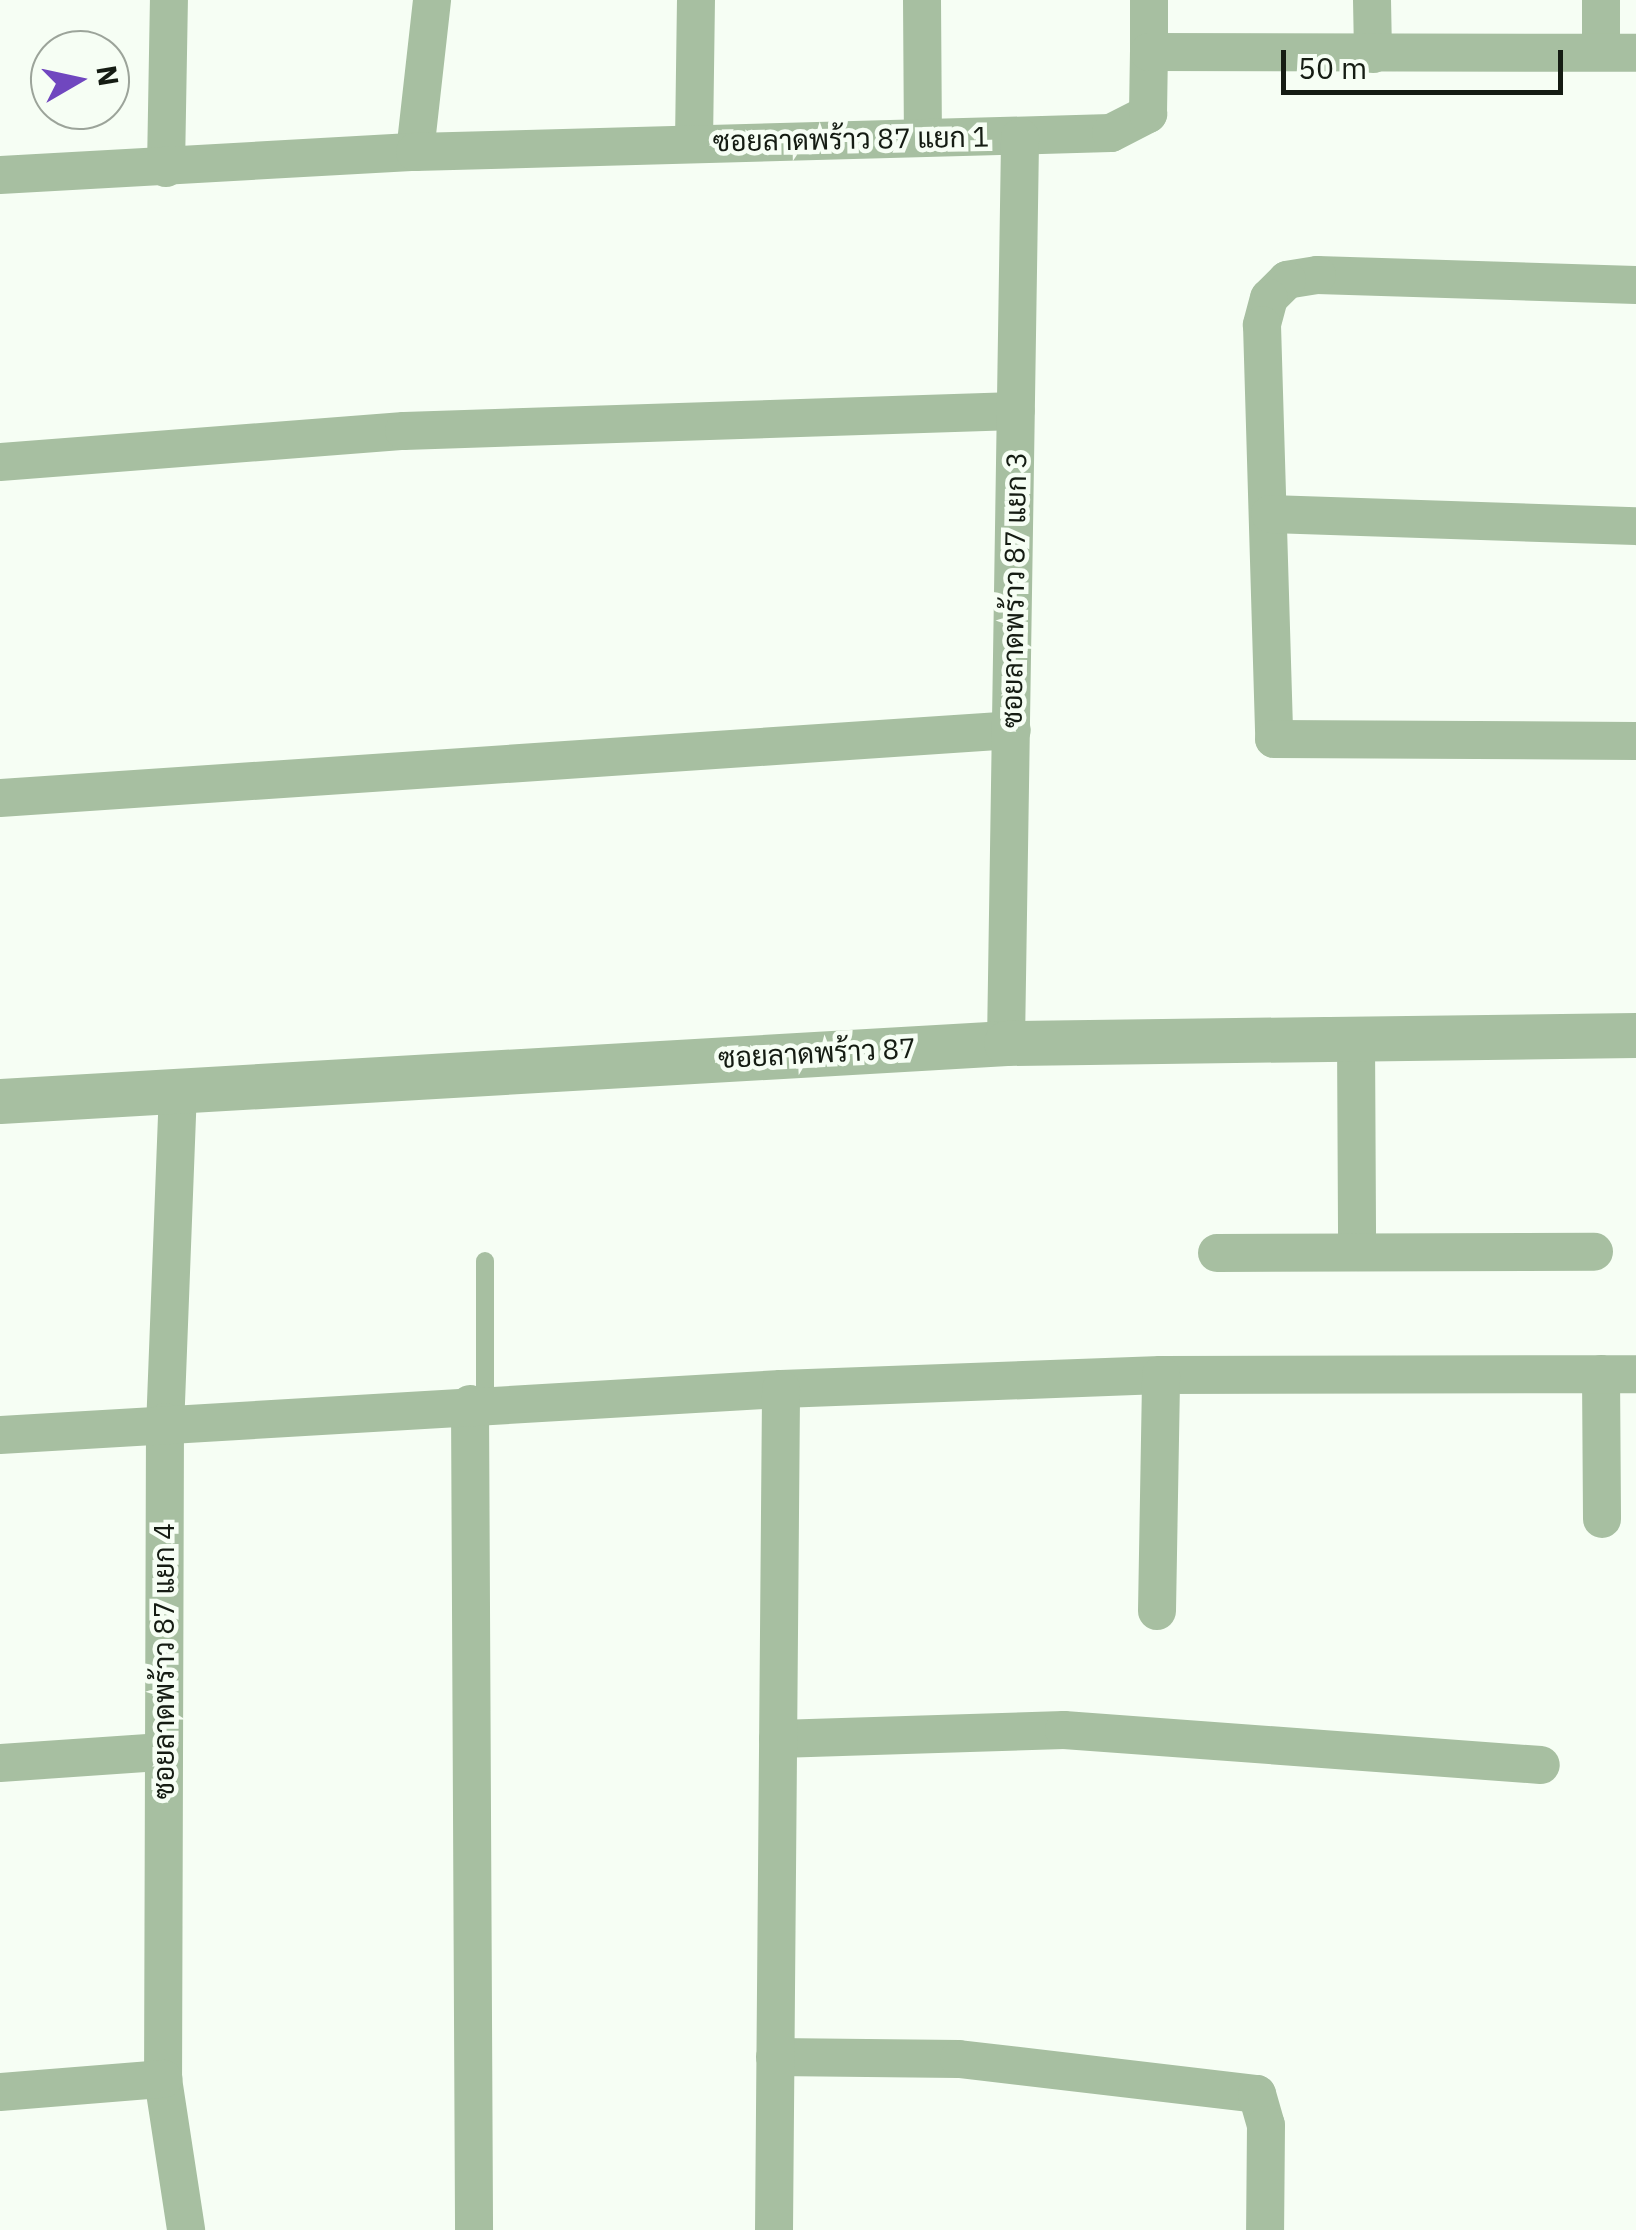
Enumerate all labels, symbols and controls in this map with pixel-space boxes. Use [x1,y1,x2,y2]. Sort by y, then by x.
north arrow [30,30,130,130]
scale bar [1286,30,1568,92]
text: 50 m [1298,48,1367,87]
text: N [88,63,128,88]
street label: ซอยลาดพร้าว 87 แยก 1 [713,120,989,158]
street label: ซอยลาดพร้าว 87 แยก 3 [995,452,1033,728]
street label: ซอยลาดพร้าว 87 [717,1031,917,1075]
street label: ซอยลาดพร้าว 87 แยก 4 [147,1523,181,1799]

